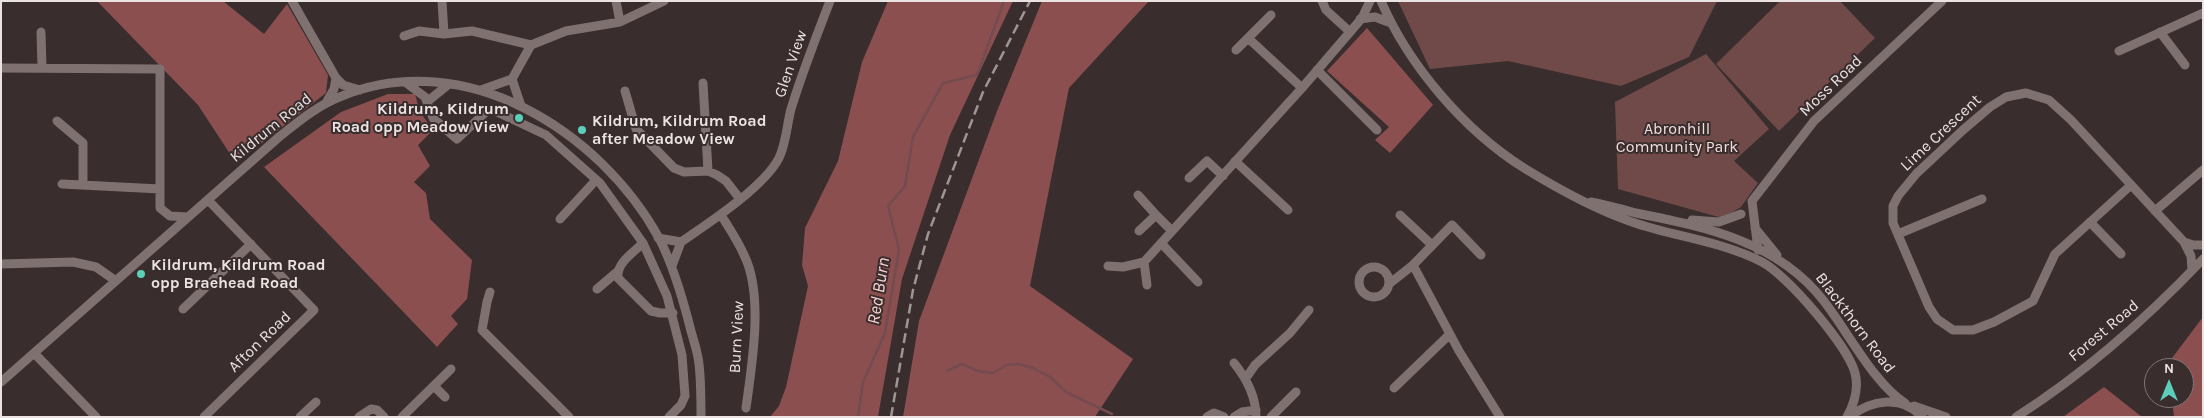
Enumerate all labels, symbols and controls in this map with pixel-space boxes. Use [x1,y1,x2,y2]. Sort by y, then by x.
street label: Glen View [771,28,811,100]
street label: Moss Road [1796,51,1866,121]
street label: Kildrum Road [226,89,316,167]
street label: Lime Crescent [1897,91,1985,175]
place label: Kildrum, Kildrum Road opp Meadow View [331,99,509,137]
place label: Kildrum, Kildrum Road after Meadow View [592,111,766,149]
marker: Kildrum, Kildrum Road opp Meadow View [513,112,525,124]
park label: Abronhill Community Park [1616,119,1738,157]
marker: Kildrum, Kildrum Road after Meadow View [576,124,588,136]
place label: Kildrum, Kildrum Road opp Braehead Road [151,255,325,293]
water label: Red Burn [863,256,895,326]
marker: Kildrum, Kildrum Road opp Braehead Road [135,268,147,280]
street label: Blackthorn Road [1811,269,1899,377]
street label: Forest Road [2065,296,2143,366]
street label: Burn View [726,300,748,374]
street label: Afton Road [225,307,295,377]
north arrow [2144,358,2194,408]
text: N [2164,360,2174,377]

